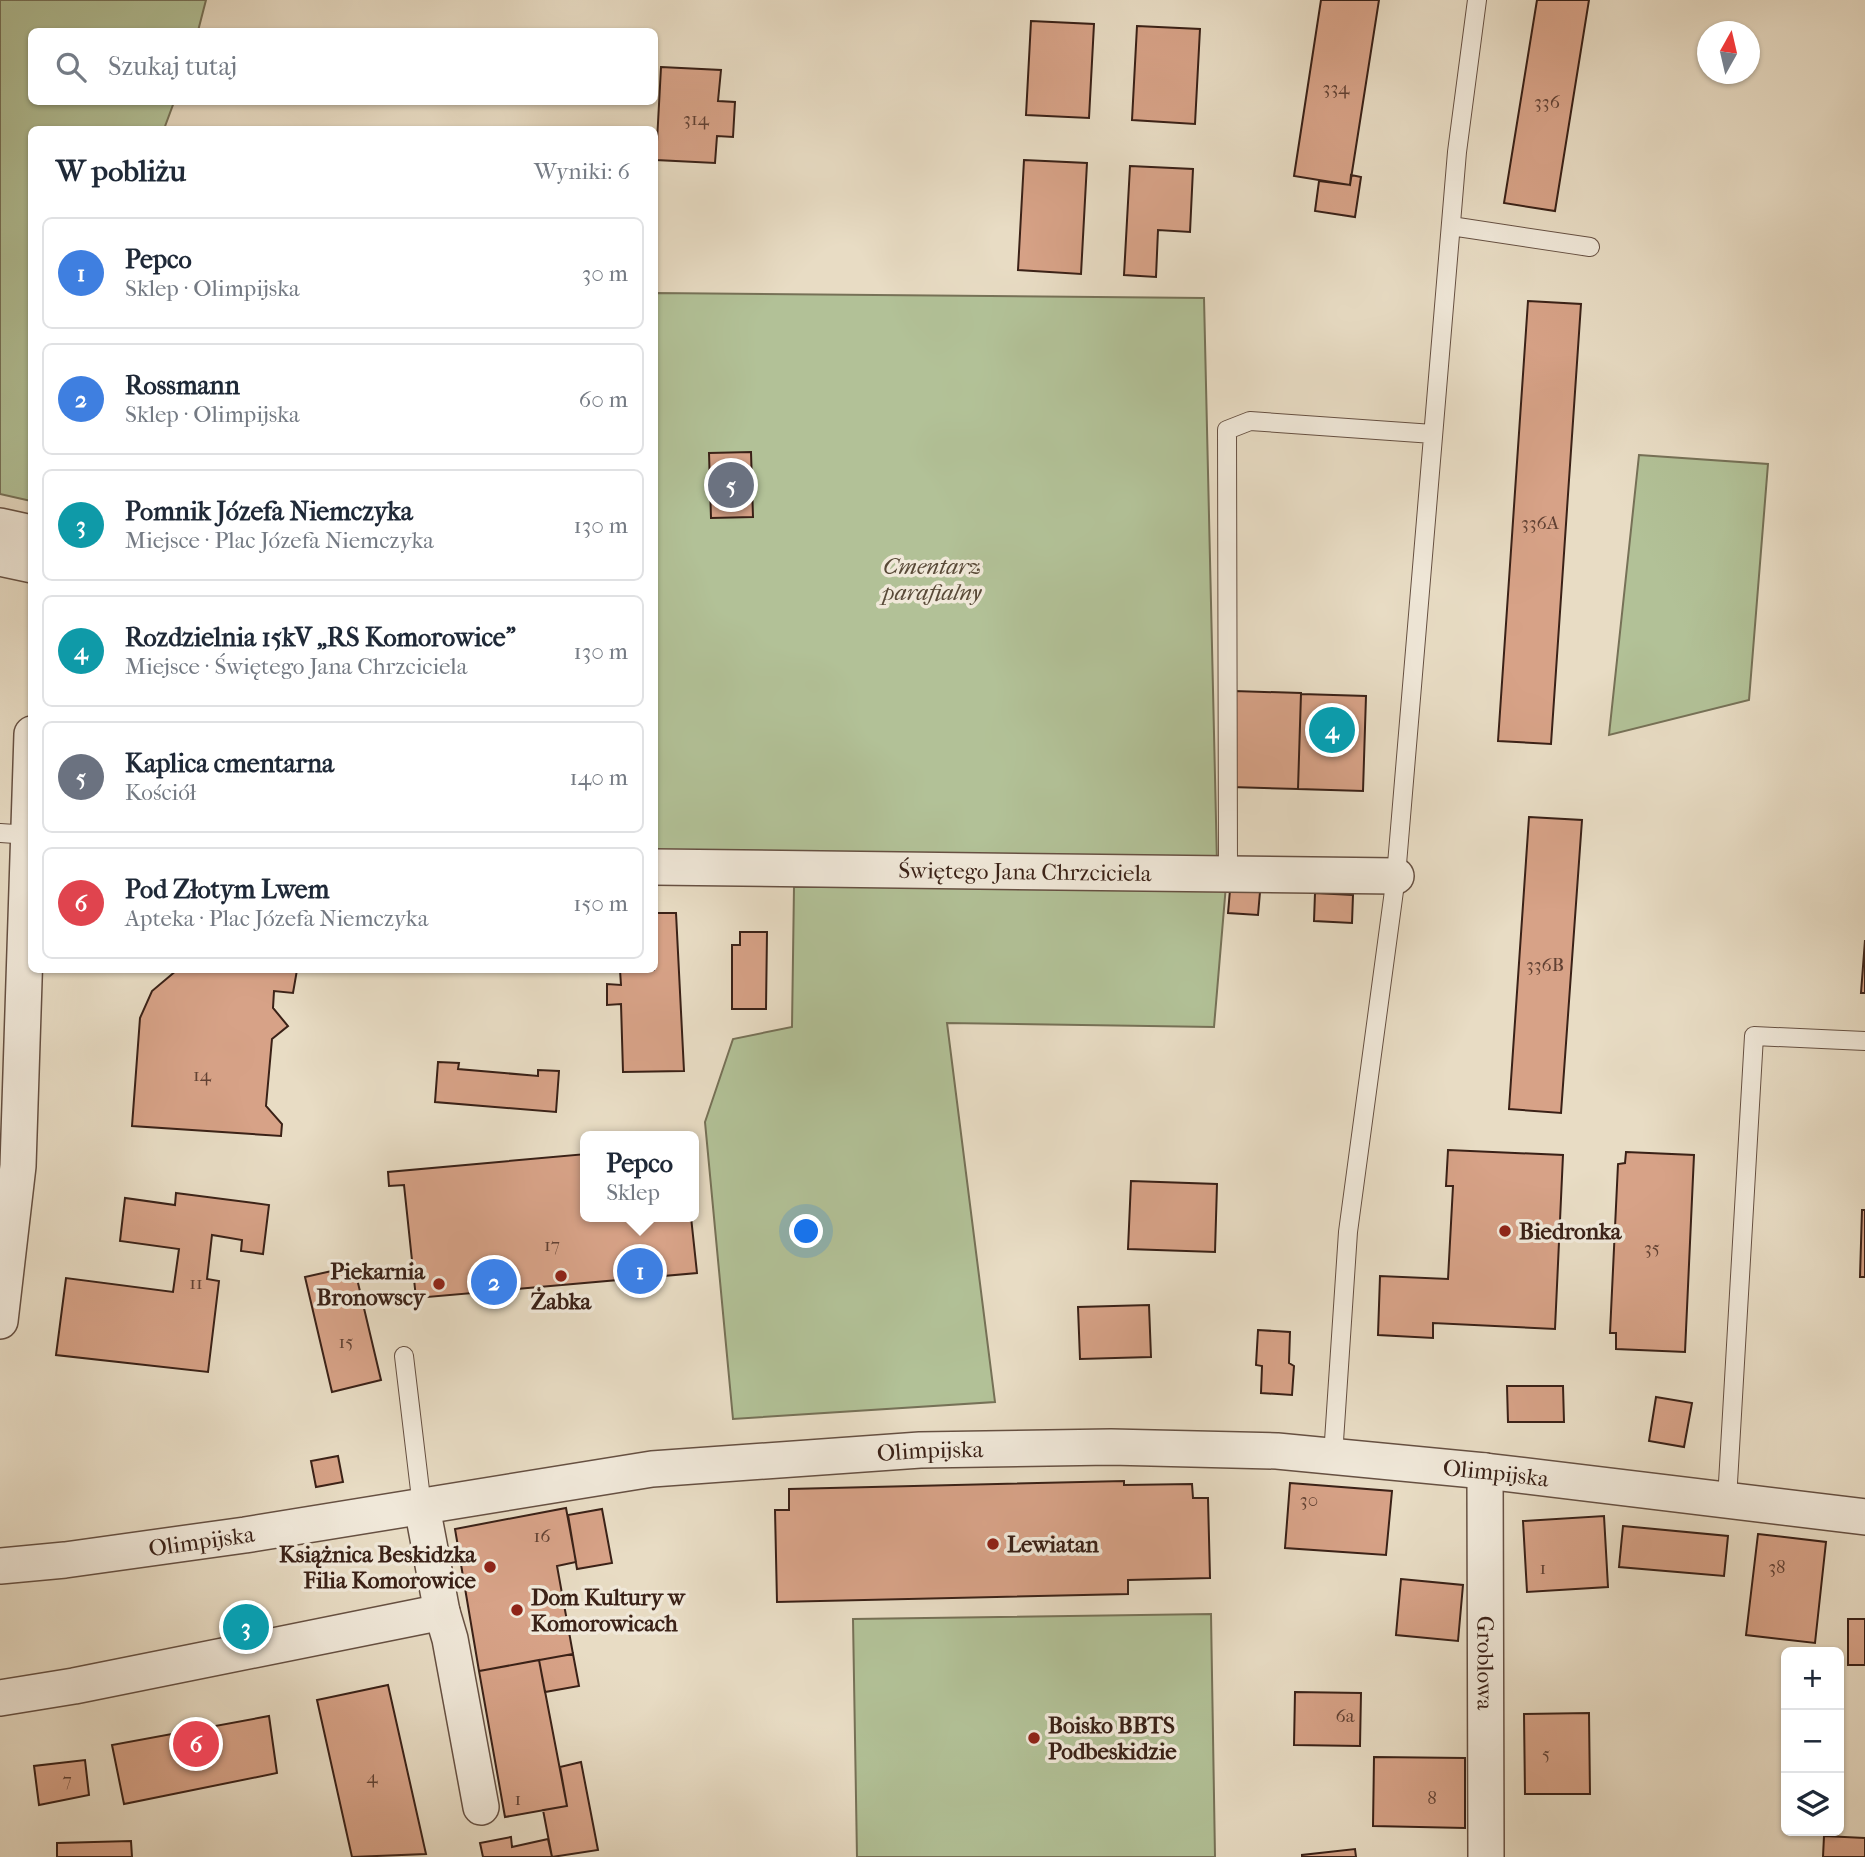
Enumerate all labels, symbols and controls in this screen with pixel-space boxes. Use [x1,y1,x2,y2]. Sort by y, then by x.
north arrow [1697,21,1760,84]
search box [28,28,658,105]
icon: search [52,48,90,86]
text: Szukaj tutaj [108,51,237,82]
house number: 334 [1323,77,1350,99]
house number: 336 [1534,91,1561,113]
house number: 314 [683,108,710,130]
text: W pobliżu [56,154,186,189]
text: Wyniki: 6 [534,158,630,185]
text: Pepco [125,244,192,275]
text: 1 [77,260,85,287]
text: 30 m [582,260,628,287]
text: Sklep · Olimpijska [125,275,300,302]
text: Rossmann [125,370,240,401]
text: 2 [75,386,87,413]
text: 60 m [579,386,628,413]
text: Sklep · Olimpijska [125,401,300,428]
pin: 5 [708,459,754,511]
text: Pomnik Józefa Niemczyka [125,496,413,527]
text: 3 [76,512,86,539]
text: 130 m [574,512,628,539]
house number: 336A [1521,512,1560,534]
text: Miejsce · Plac Józefa Niemczyka [125,527,434,554]
park label: Cmentarz parafialny [879,553,982,606]
text: Rozdzielnia 15kV „RS Komorowice” [125,622,516,653]
text: 4 [74,638,88,665]
text: 130 m [574,638,628,665]
text: Miejsce · Świętego Jana Chrzciciela [125,653,467,680]
pin: 4 [1309,704,1355,756]
text: Kaplica cmentarna [125,748,334,779]
text: 5 [76,764,86,791]
text: 140 m [569,764,628,791]
text: Kościół [125,779,196,806]
street label: Świętego Jana Chrzciciela [898,856,1152,887]
text: Pod Złotym Lwem [125,874,329,905]
text: 6 [75,890,87,917]
text: 150 m [573,890,628,917]
text: Apteka · Plac Józefa Niemczyka [125,905,428,932]
house number: 336B [1526,954,1564,976]
house number: 14 [193,1064,212,1086]
popup [580,1131,699,1222]
text: Pepco [606,1148,673,1179]
text: Sklep [606,1179,660,1206]
your location [789,1214,823,1248]
place label: Biedronka [1519,1218,1623,1245]
marker: Biedronka [1497,1223,1513,1239]
house number: 17 [544,1234,560,1256]
house number: 35 [1644,1237,1660,1259]
pin: 1 [617,1245,663,1297]
pin: 2 [471,1256,517,1308]
place label: Piekarnia Bronowscy [317,1258,427,1311]
marker: Żabka [553,1268,569,1284]
house number: 11 [189,1272,203,1294]
marker: Piekarnia Bronowscy [431,1276,447,1292]
place label: Żabka [531,1287,593,1315]
house number: 15 [339,1331,353,1353]
street label: Olimpijska [876,1436,984,1467]
street label: Olimpijska [1442,1454,1551,1492]
house number: 30 [1300,1489,1318,1511]
street label: Olimpijska [147,1520,257,1562]
house number: 16 [534,1525,551,1547]
place label: Lewiatan [1007,1531,1100,1558]
marker: Lewiatan [985,1536,1001,1552]
place label: Książnica Beskidzka Filia Komorowice [279,1541,477,1594]
house number: 38 [1768,1556,1786,1578]
house number: 1 [1540,1557,1546,1579]
marker: Książnica Beskidzka Filia Komorowice [482,1559,498,1575]
place label: Dom Kultury w Komorowicach [531,1584,687,1637]
pin: 3 [223,1601,269,1653]
marker: Dom Kultury w Komorowicach [509,1602,525,1618]
street label: Groblowa [1472,1616,1499,1711]
map controls [1781,1647,1844,1836]
button: + [1781,1647,1844,1710]
house number: 6a [1335,1705,1355,1727]
button: − [1781,1710,1844,1773]
place label: Boisko BBTS Podbeskidzie [1048,1712,1177,1765]
pin: 6 [173,1718,219,1770]
marker: Boisko BBTS Podbeskidzie [1026,1730,1042,1746]
house number: 5 [1542,1743,1550,1765]
house number: 4 [366,1766,378,1788]
house number: 7 [62,1769,72,1791]
button: layers [1781,1773,1844,1836]
house number: 8 [1427,1787,1437,1809]
house number: 1 [515,1788,521,1810]

